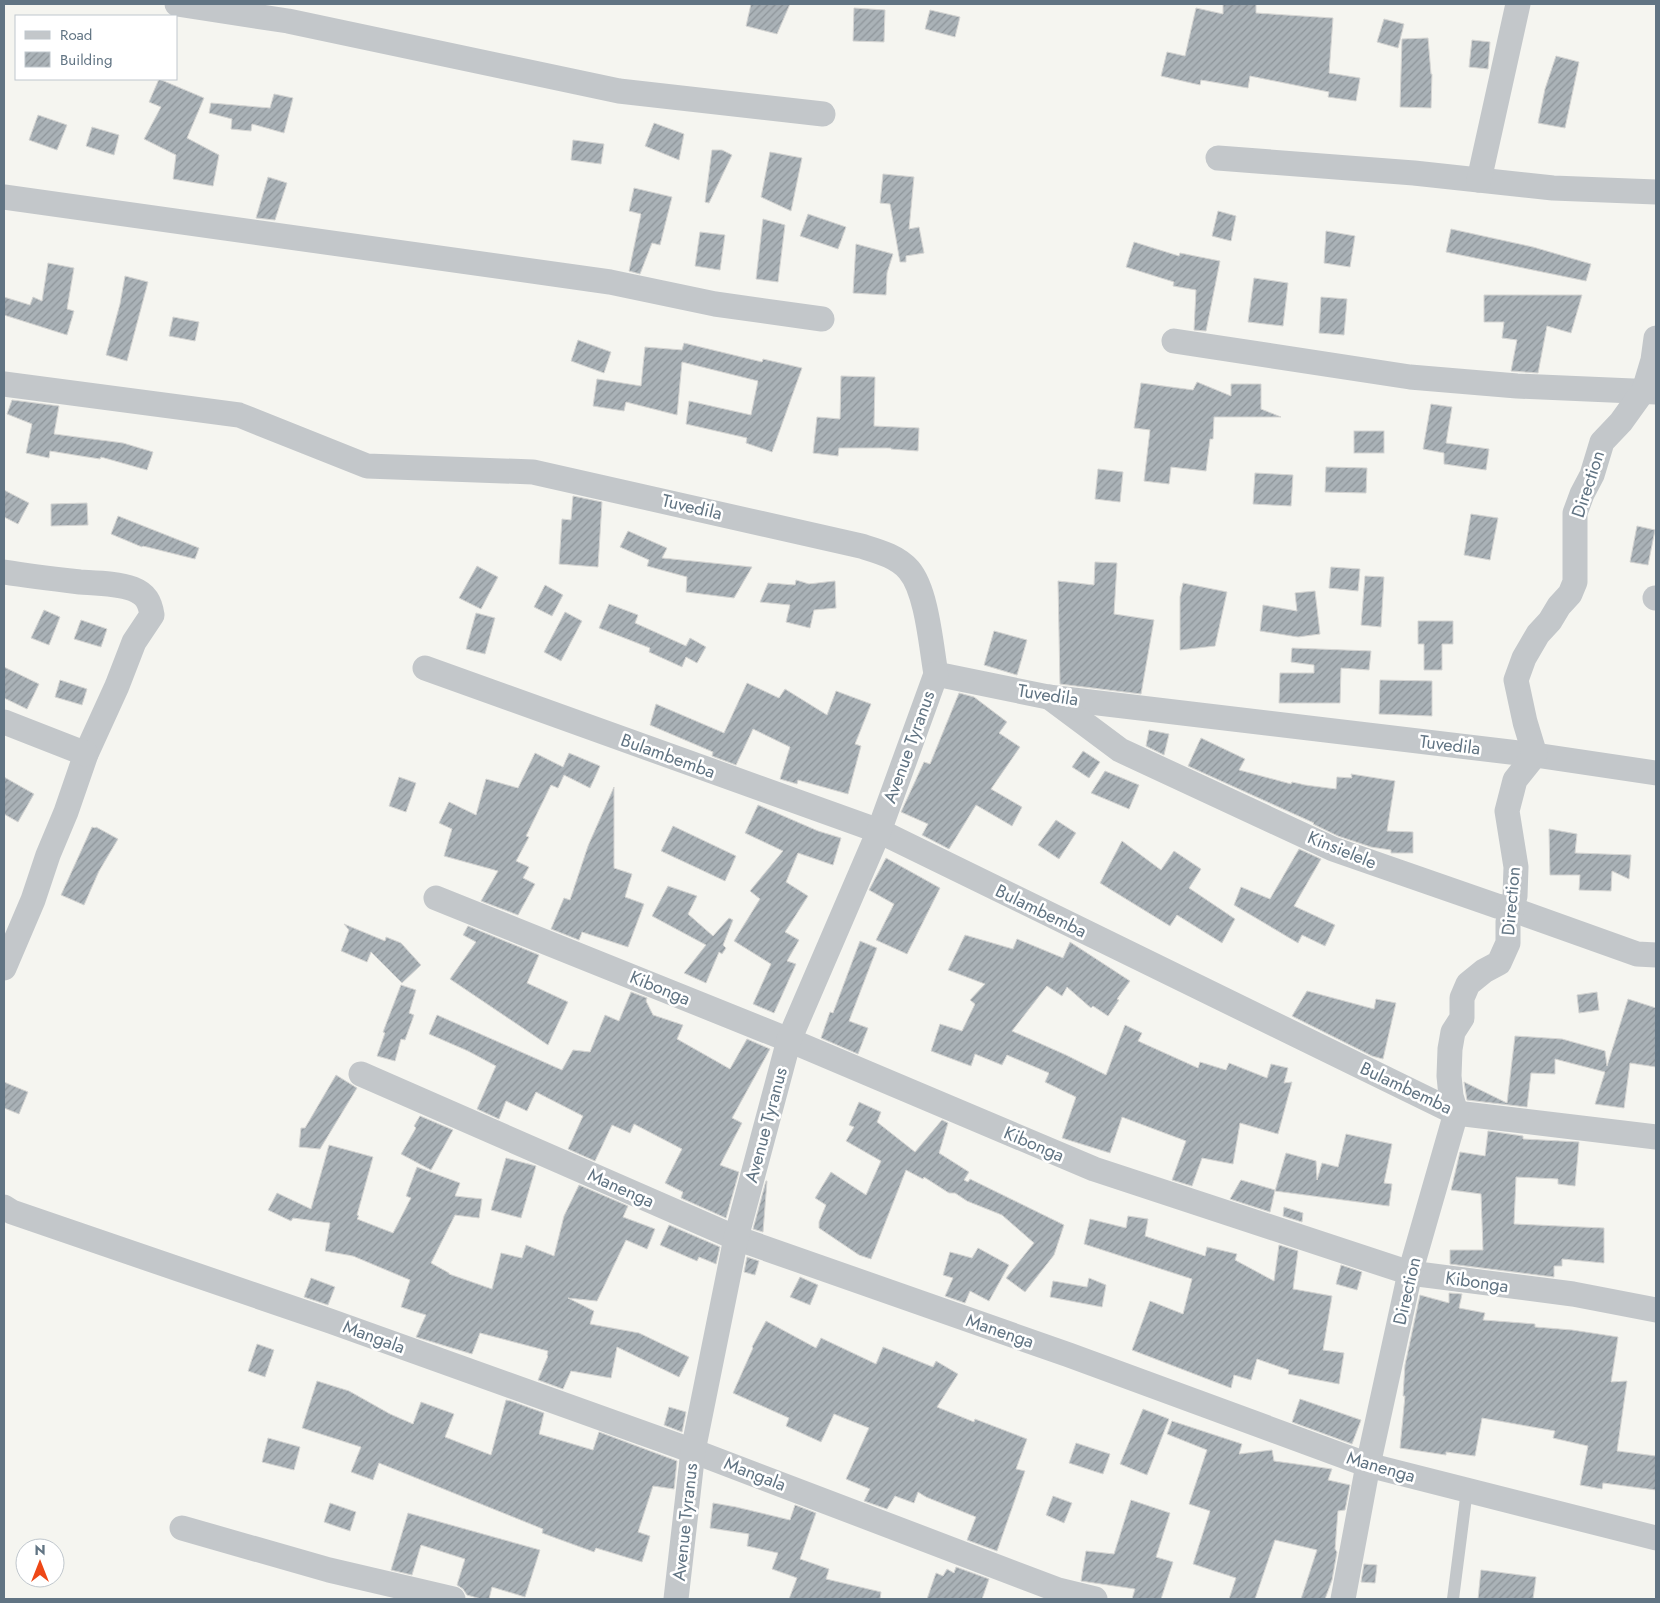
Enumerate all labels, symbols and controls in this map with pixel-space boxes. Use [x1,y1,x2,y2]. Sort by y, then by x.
legend [15,15,178,80]
text: Road [60,24,92,46]
text: Building [60,49,112,71]
street label: Direction [1565,447,1611,521]
street label: Tuvedila [659,487,725,527]
street label: Tuvedila [1016,677,1080,713]
street label: Avenue Tyranus [877,687,941,807]
street label: Bulambemba [617,727,719,785]
street label: Tuvedila [1418,728,1482,762]
street label: Kinsielele [1304,824,1380,876]
street label: Direction [1495,866,1527,936]
street label: Bulambemba [991,878,1091,944]
street label: Kibonga [626,964,694,1012]
street label: Bulambemba [1356,1055,1456,1121]
street label: Avenue Tyranus [738,1065,794,1185]
street label: Kibonga [1000,1120,1068,1168]
street label: Manenga [584,1162,658,1214]
street label: Direction [1387,1254,1427,1328]
street label: Kibonga [1444,1265,1510,1299]
street label: Manenga [963,1307,1037,1355]
street label: Mangala [339,1314,409,1360]
street label: Manenga [1344,1445,1418,1489]
street label: Mangala [720,1450,790,1498]
street label: Avenue Tyranus [666,1462,704,1582]
north arrow [15,1538,65,1588]
text: N [34,1540,46,1560]

